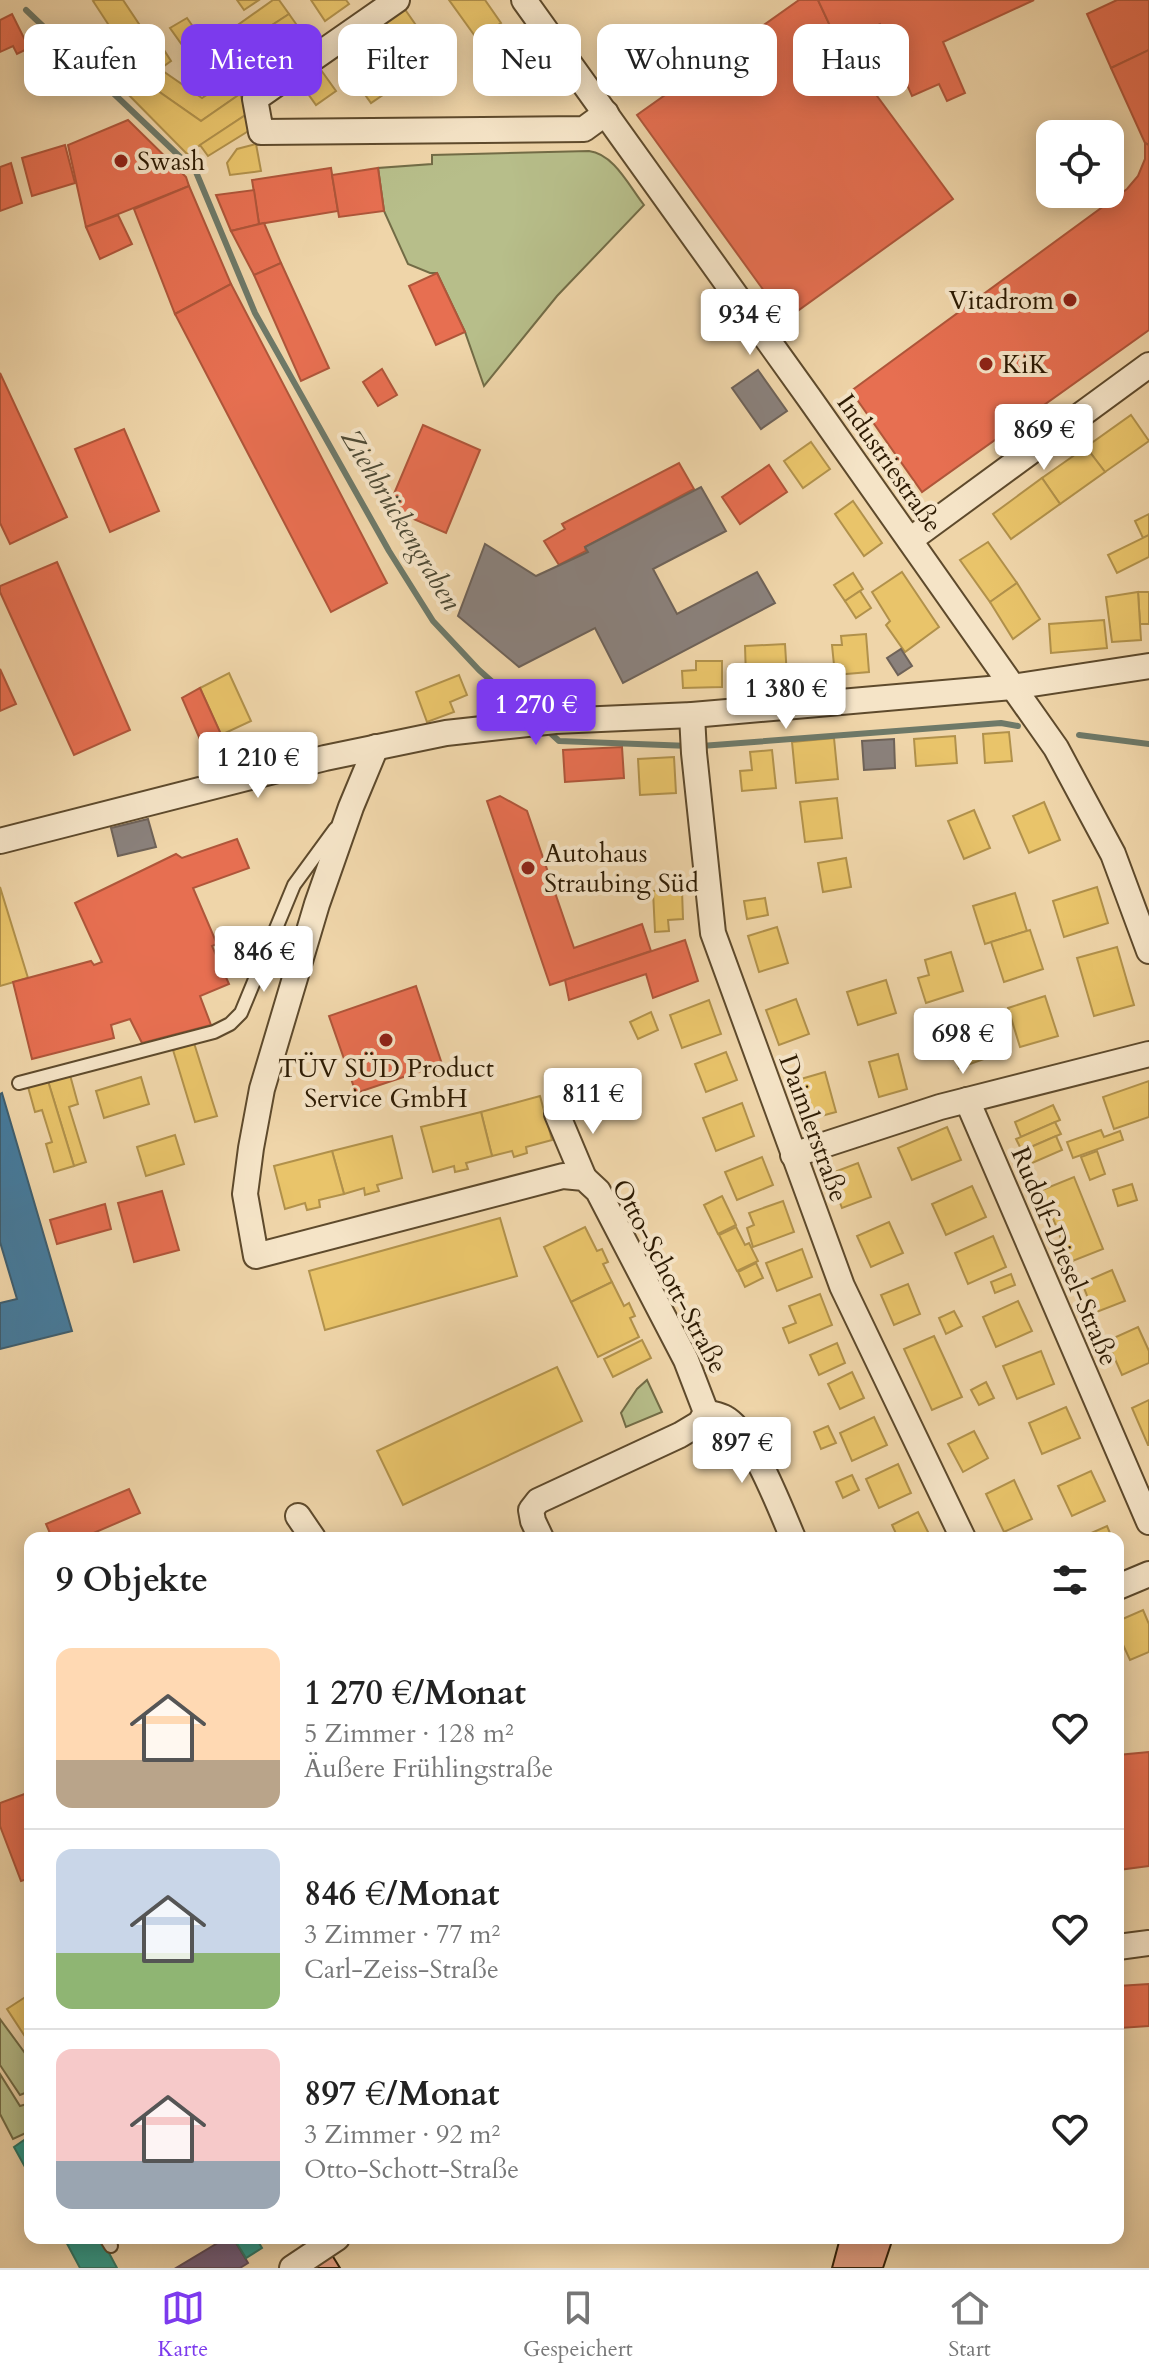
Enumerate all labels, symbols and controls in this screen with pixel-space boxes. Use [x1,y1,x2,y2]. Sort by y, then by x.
chip: Kaufen [24,24,165,96]
chip: Mieten [181,24,322,96]
chip: Filter [338,24,457,96]
chip: Neu [473,24,581,96]
chip: Wohnung [597,24,777,96]
chip: Haus [793,24,909,96]
map controls [1036,120,1124,208]
button: locate [1036,120,1124,208]
place label: Swash [137,144,205,179]
marker: Swash [112,152,130,170]
place label: Vitadrom [949,283,1054,318]
pin: 934 € [694,289,806,357]
marker: Vitadrom [1061,291,1079,309]
text: 934 € [719,297,781,332]
place label: KiK [1002,347,1049,382]
marker: KiK [977,355,995,373]
street label: Industriestraße [829,387,950,540]
pin: 869 € [988,404,1100,472]
text: 869 € [1013,412,1075,447]
water label: Ziehbrückengraben [332,422,470,618]
pin: 1 380 € [712,663,860,731]
text: 1 380 € [745,671,827,706]
pin: 1 270 € [462,679,610,747]
text: 1 270 € [495,687,577,722]
pin: 1 210 € [184,732,332,800]
text: 1 210 € [217,740,299,775]
place label: Autohaus Straubing Süd [544,836,699,901]
marker: Autohaus Straubing Süd [519,859,537,877]
pin: 846 € [208,926,320,994]
text: 846 € [233,934,295,969]
pin: 698 € [907,1008,1019,1076]
text: 698 € [932,1016,994,1051]
marker: TÜV SÜD Product Service GmbH [377,1031,395,1049]
street label: Daimlerstraße [771,1050,856,1207]
place label: TÜV SÜD Product Service GmbH [278,1051,494,1116]
pin: 811 € [537,1068,649,1136]
text: 811 € [562,1076,624,1111]
street label: Rudolf-Diesel-Straße [1003,1141,1126,1371]
street label: Otto-Schott-Straße [604,1173,735,1379]
pin: 897 € [686,1417,798,1485]
text: 897 € [711,1425,773,1460]
text: 9 Objekte [56,1557,208,1603]
icon: filters [1048,1558,1092,1602]
text: 1 270 €/Monat [304,1670,526,1716]
icon: home [120,1680,216,1776]
icon: heart [1048,1706,1092,1750]
text: 5 Zimmer · 128 m² [304,1716,514,1751]
text: Äußere Frühlingstraße [304,1751,553,1786]
text: 846 €/Monat [304,1871,499,1917]
icon: home [120,1881,216,1977]
icon: heart [1048,1907,1092,1951]
text: 3 Zimmer · 77 m² [304,1917,500,1952]
text: Carl-Zeiss-Straße [304,1952,499,1987]
text: 897 €/Monat [304,2071,499,2117]
icon: home [120,2081,216,2177]
icon: heart [1048,2107,1092,2151]
text: 3 Zimmer · 92 m² [304,2117,500,2152]
text: Otto-Schott-Straße [304,2152,519,2187]
tab: Karte [157,2286,208,2364]
tab: Gespeichert [523,2286,633,2364]
tab: Start [948,2286,992,2364]

